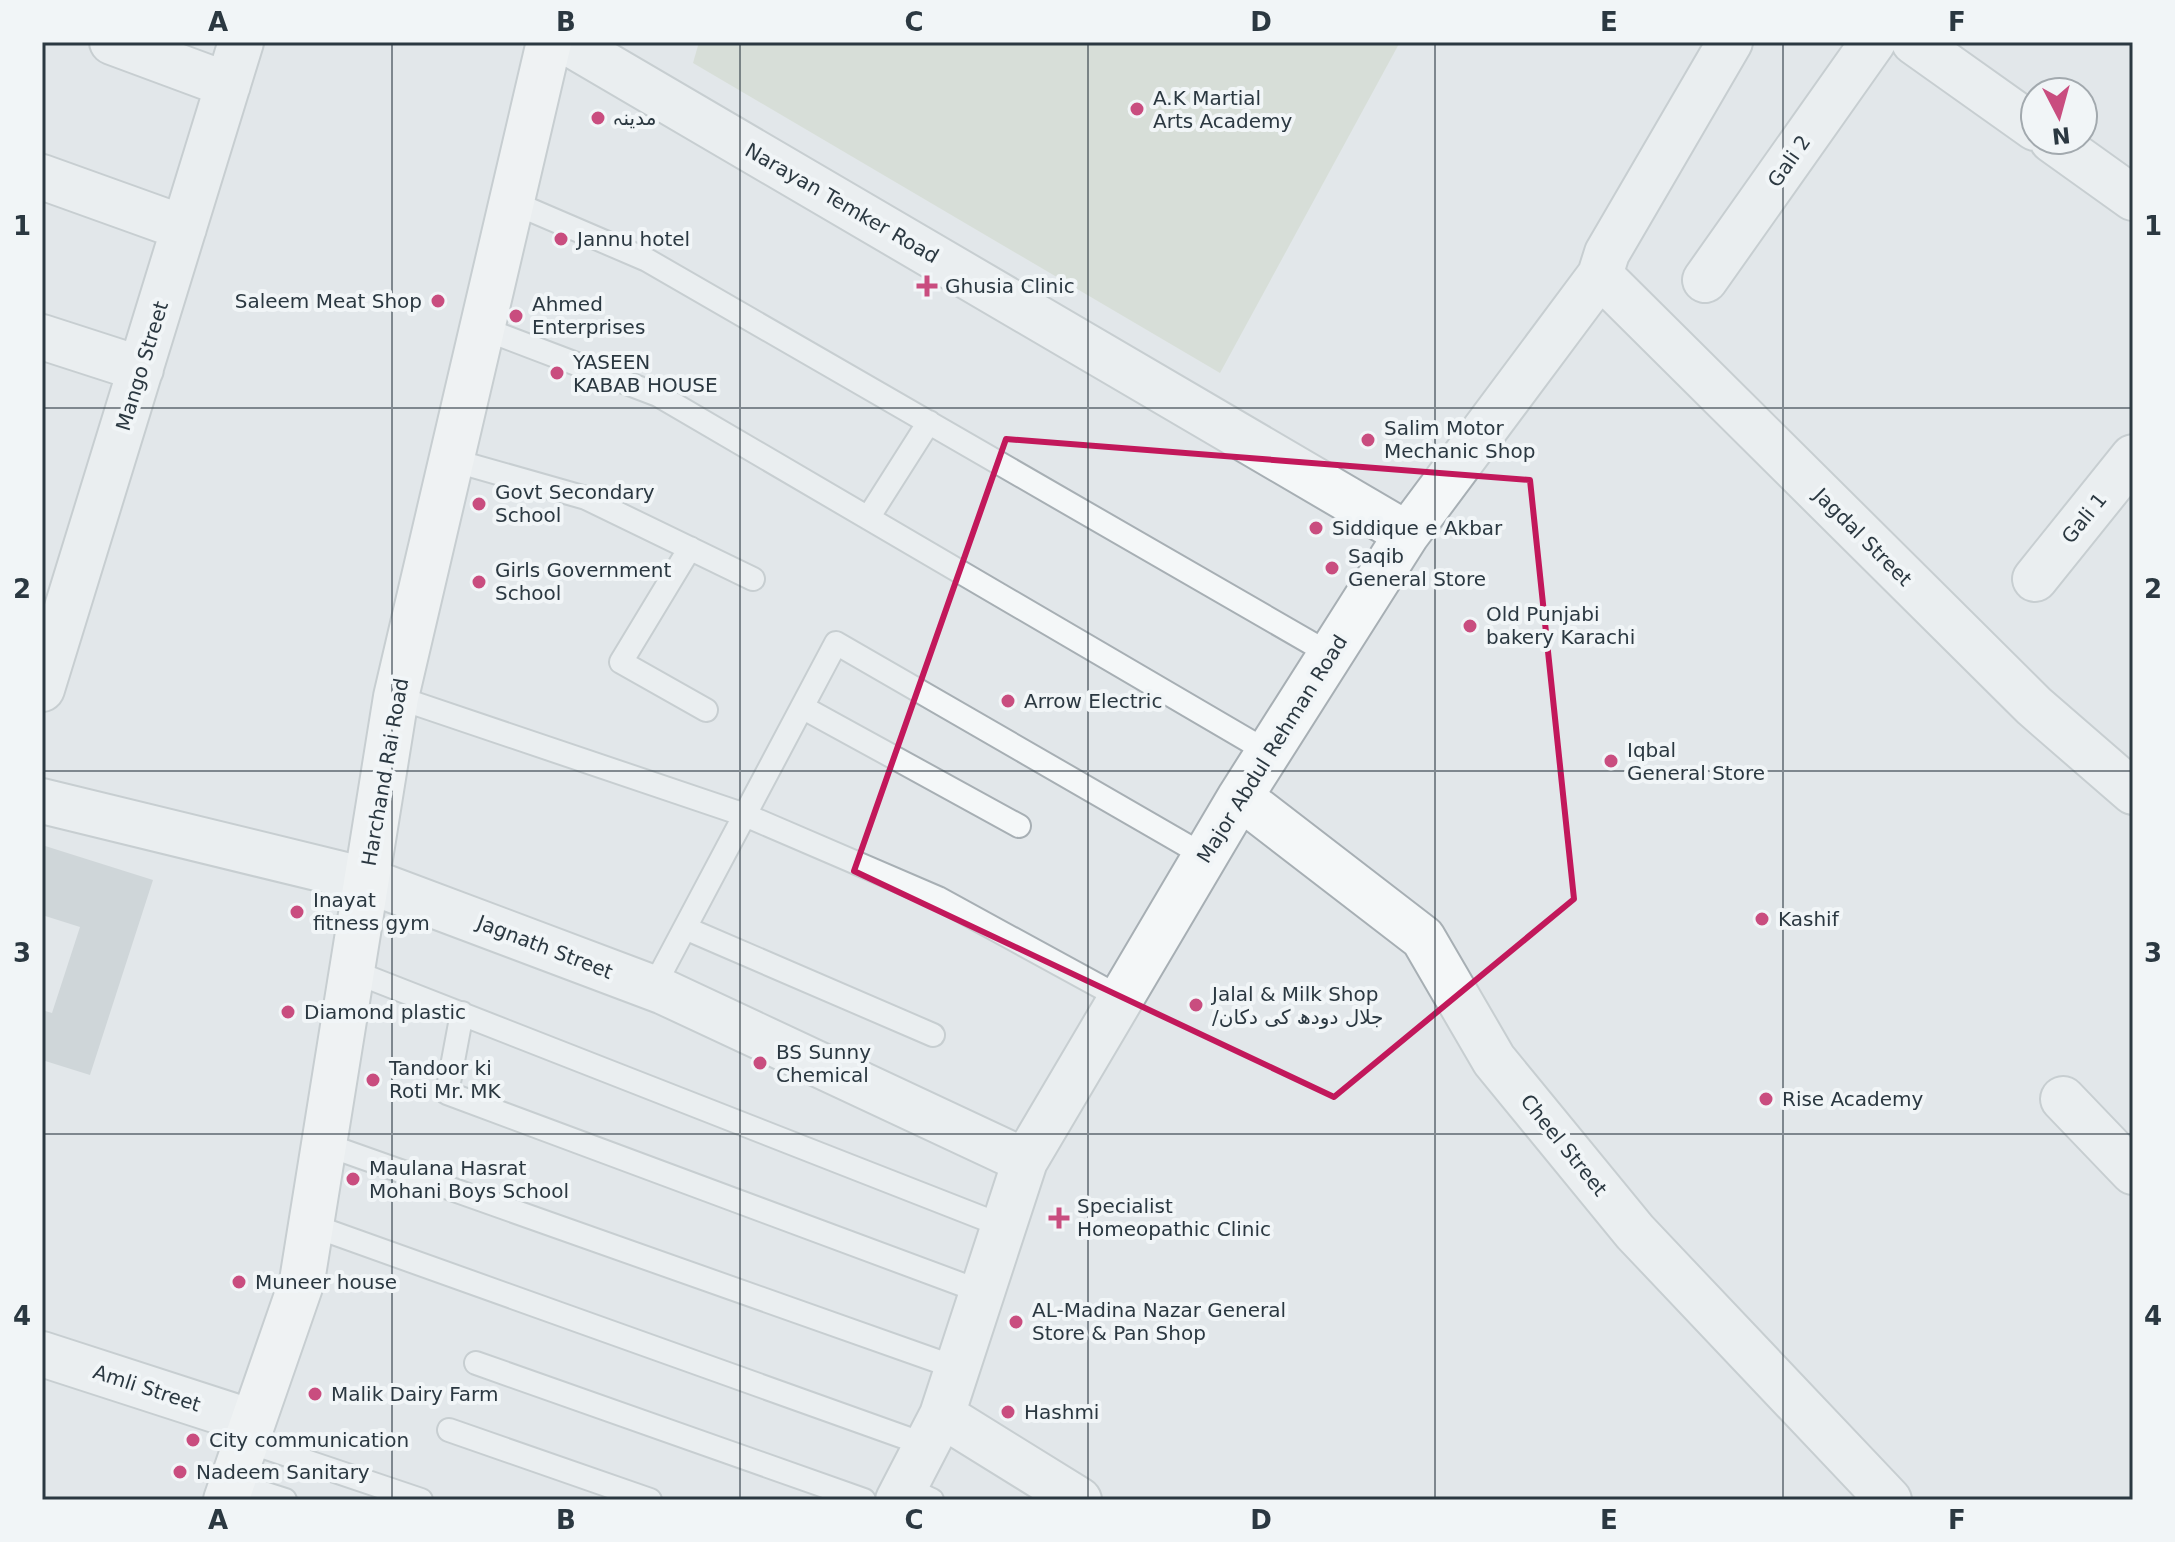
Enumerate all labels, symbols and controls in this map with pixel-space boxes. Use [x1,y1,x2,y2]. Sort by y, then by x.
text: A [208,7,228,37]
text: B [556,7,576,37]
text: C [904,7,924,37]
text: D [1250,7,1272,37]
text: E [1600,7,1618,37]
text: F [1948,7,1966,37]
north arrow [2019,76,2099,156]
place label: A.K Martial Arts Academy [1153,86,1293,133]
marker: A.K Martial Arts Academy [1128,100,1146,118]
place label: مدینہ [614,106,656,130]
marker: مدینہ [589,109,607,127]
text: N [2051,122,2072,149]
street label: Gali 2 [1763,130,1815,192]
street label: Narayan Temker Road [741,138,943,268]
text: 1 [13,211,31,241]
text: 1 [2144,211,2162,241]
place label: Jannu hotel [575,227,690,251]
marker: Jannu hotel [552,230,570,248]
place label: Ghusia Clinic [945,274,1075,298]
marker: Ghusia Clinic [916,275,938,297]
place label: Saleem Meat Shop [235,289,422,313]
marker: Saleem Meat Shop [429,292,447,310]
place label: Ahmed Enterprises [532,292,645,339]
street label: Mango Street [111,298,173,434]
marker: Ahmed Enterprises [507,307,525,325]
place label: YASEEN KABAB HOUSE [572,350,718,397]
marker: YASEEN KABAB HOUSE [548,364,566,382]
place label: Salim Motor Mechanic Shop [1384,416,1535,463]
marker: Salim Motor Mechanic Shop [1359,431,1377,449]
place label: Govt Secondary School [495,480,655,527]
street label: Jagdal Street [1808,482,1917,591]
street label: Gali 1 [2056,488,2112,548]
marker: Govt Secondary School [470,495,488,513]
place label: Siddique e Akbar [1332,516,1503,540]
marker: Siddique e Akbar [1307,519,1325,537]
place label: Saqib General Store [1348,544,1486,591]
place label: Girls Government School [495,558,671,605]
marker: Saqib General Store [1323,559,1341,577]
marker: Girls Government School [470,573,488,591]
text: 2 [13,574,31,604]
text: 2 [2144,574,2162,604]
place label: Old Punjabi bakery Karachi [1486,602,1635,649]
marker: Old Punjabi bakery Karachi [1461,617,1479,635]
street label: Major Abdul Rehman Road [1192,630,1352,868]
street label: Harchand Rai Road [357,676,413,868]
place label: Arrow Electric [1024,689,1162,713]
marker: Arrow Electric [999,692,1017,710]
place label: Iqbal General Store [1627,738,1765,785]
marker: Iqbal General Store [1602,752,1620,770]
place label: Inayat fitness gym [313,888,430,935]
marker: Inayat fitness gym [288,903,306,921]
place label: Kashif [1778,907,1840,931]
street label: Jagnath Street [472,909,616,984]
marker: Kashif [1753,910,1771,928]
text: 3 [13,938,31,968]
text: 3 [2144,938,2162,968]
place label: Jalal & Milk Shop /جلال دودھ کی دکان [1210,982,1384,1029]
marker: Jalal & Milk Shop /جلال دودھ کی دکان [1187,996,1205,1014]
place label: Diamond plastic [304,1000,466,1024]
marker: Diamond plastic [279,1003,297,1021]
place label: BS Sunny Chemical [776,1040,871,1087]
marker: BS Sunny Chemical [751,1054,769,1072]
place label: Tandoor ki Roti Mr. MK [388,1056,502,1103]
marker: Tandoor ki Roti Mr. MK [364,1071,382,1089]
place label: Rise Academy [1782,1087,1924,1111]
street label: Cheel Street [1516,1089,1612,1201]
marker: Rise Academy [1757,1090,1775,1108]
place label: Maulana Hasrat Mohani Boys School [369,1156,569,1203]
marker: Maulana Hasrat Mohani Boys School [344,1170,362,1188]
place label: Specialist Homeopathic Clinic [1077,1194,1271,1241]
marker: Specialist Homeopathic Clinic [1048,1207,1070,1229]
place label: Muneer house [255,1270,397,1294]
marker: Muneer house [230,1273,248,1291]
place label: AL-Madina Nazar General Store & Pan Shop [1032,1298,1286,1345]
text: 4 [13,1301,31,1331]
text: 4 [2144,1301,2162,1331]
marker: AL-Madina Nazar General Store & Pan Shop [1007,1313,1025,1331]
street label: Amli Street [90,1359,204,1417]
place label: Malik Dairy Farm [331,1382,498,1406]
marker: Malik Dairy Farm [306,1385,324,1403]
place label: Hashmi [1024,1400,1099,1424]
marker: Hashmi [999,1403,1017,1421]
place label: City communication [209,1428,409,1452]
marker: City communication [184,1431,202,1449]
place label: Nadeem Sanitary [196,1460,370,1484]
marker: Nadeem Sanitary [171,1463,189,1481]
text: A [208,1505,228,1535]
text: B [556,1505,576,1535]
text: C [904,1505,924,1535]
text: D [1250,1505,1272,1535]
text: E [1600,1505,1618,1535]
text: F [1948,1505,1966,1535]

